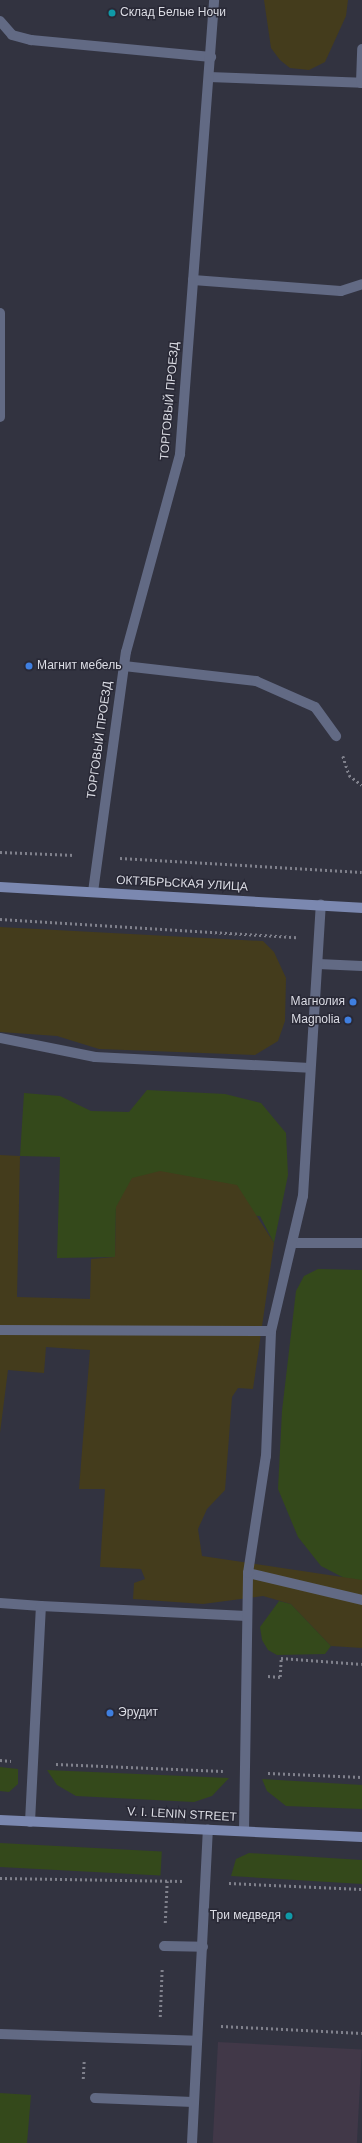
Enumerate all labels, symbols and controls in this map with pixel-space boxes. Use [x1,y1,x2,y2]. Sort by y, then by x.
place label: Склад Белые Ночи [120,6,226,20]
marker: Склад Белые Ночи [107,8,117,18]
street label: ТОРГОВЫЙ ПРОЕЗД [158,341,182,461]
place label: Магнит мебель [37,659,121,673]
marker: Магнит мебель [24,661,34,671]
street label: ТОРГОВЫЙ ПРОЕЗД [85,680,115,800]
street label: ОКТЯБРЬСКАЯ УЛИЦА [116,873,248,895]
place label: Магнолия [291,995,345,1009]
marker: Магнолия [348,997,358,1007]
place label: Magnolia [291,1013,340,1027]
marker: Magnolia [343,1015,353,1025]
place label: Эрудит [118,1706,158,1720]
marker: Эрудит [105,1708,115,1718]
street label: V. I. LENIN STREET [127,1805,237,1825]
place label: Три медведя [210,1909,281,1923]
marker: Три медведя [284,1911,294,1921]

